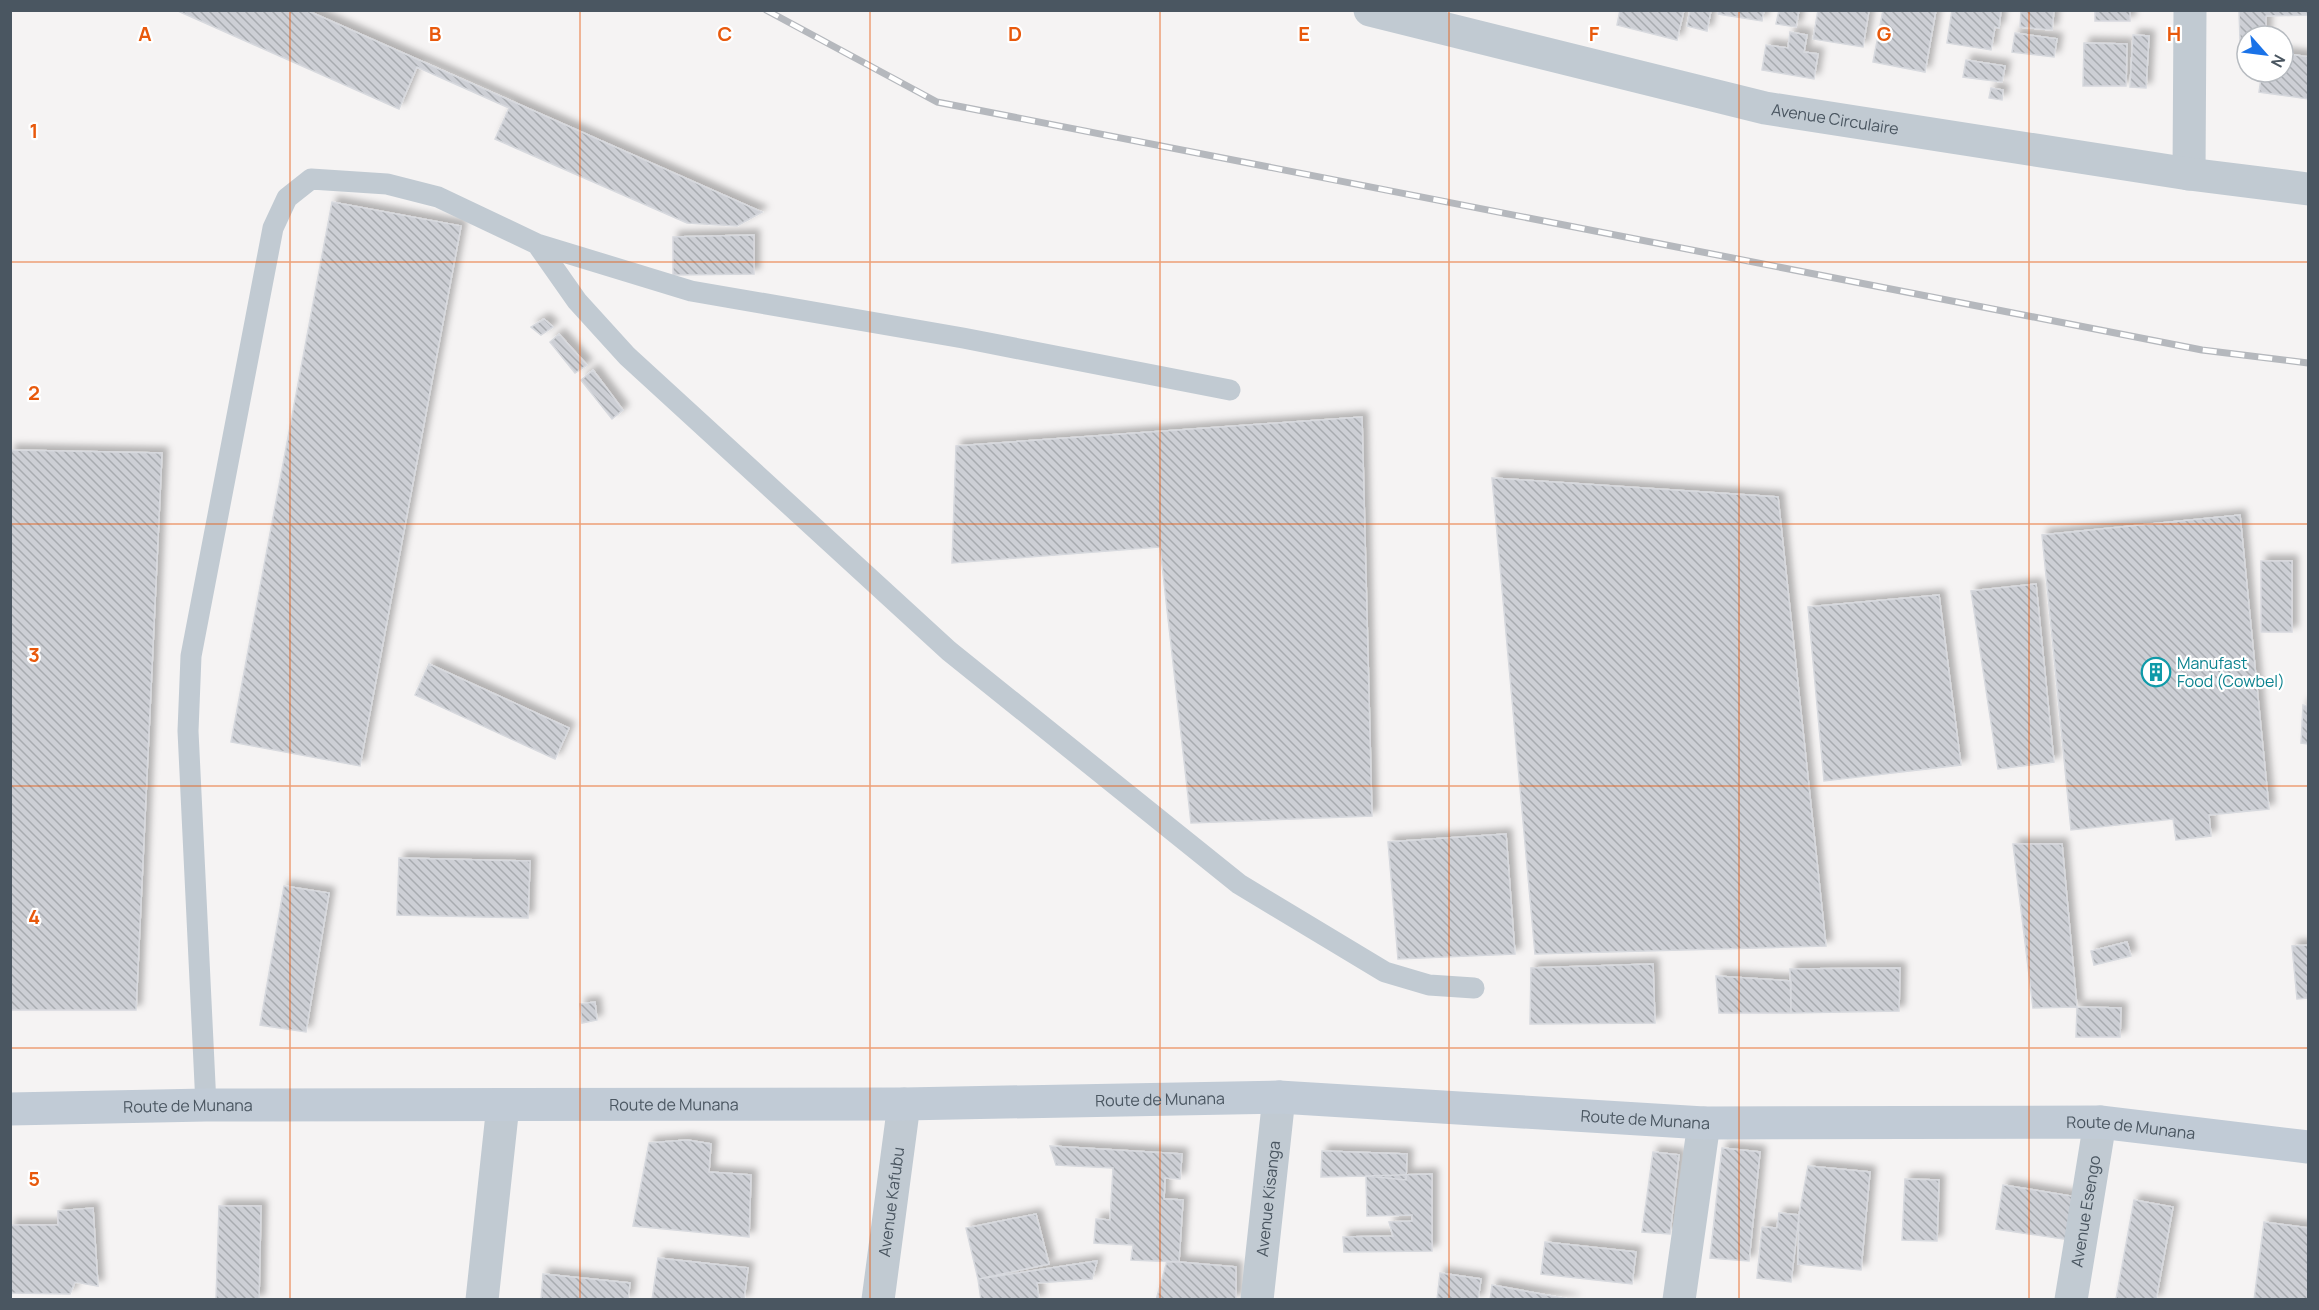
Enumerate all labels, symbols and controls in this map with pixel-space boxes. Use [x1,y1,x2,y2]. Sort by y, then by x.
text: A [138,20,152,47]
text: B [429,20,442,47]
text: C [718,20,732,47]
text: D [1008,20,1022,47]
text: E [1298,20,1310,47]
text: F [1589,20,1600,47]
text: G [1877,20,1892,47]
text: H [2167,20,2181,47]
north arrow [2235,24,2295,84]
text: N [2266,51,2291,71]
street label: Avenue Circulaire [1770,98,1900,140]
text: 1 [30,117,38,144]
text: 2 [28,379,40,406]
text: 3 [28,641,40,668]
place label: Manufast Food (Cowbel) [2177,652,2285,692]
building icon: Manufast Food (Cowbel) [2140,656,2172,688]
text: 4 [28,903,40,930]
street label: Route de Munana [1095,1087,1225,1111]
street label: Route de Munana [609,1093,739,1115]
street label: Route de Munana [123,1094,253,1118]
street label: Route de Munana [1580,1104,1710,1134]
street label: Route de Munana [2066,1111,2197,1144]
street label: Avenue Kisanga [1251,1140,1285,1258]
street label: Avenue Kafubu [873,1146,909,1258]
street label: Avenue Esengo [2066,1154,2105,1269]
text: 5 [28,1165,40,1192]

